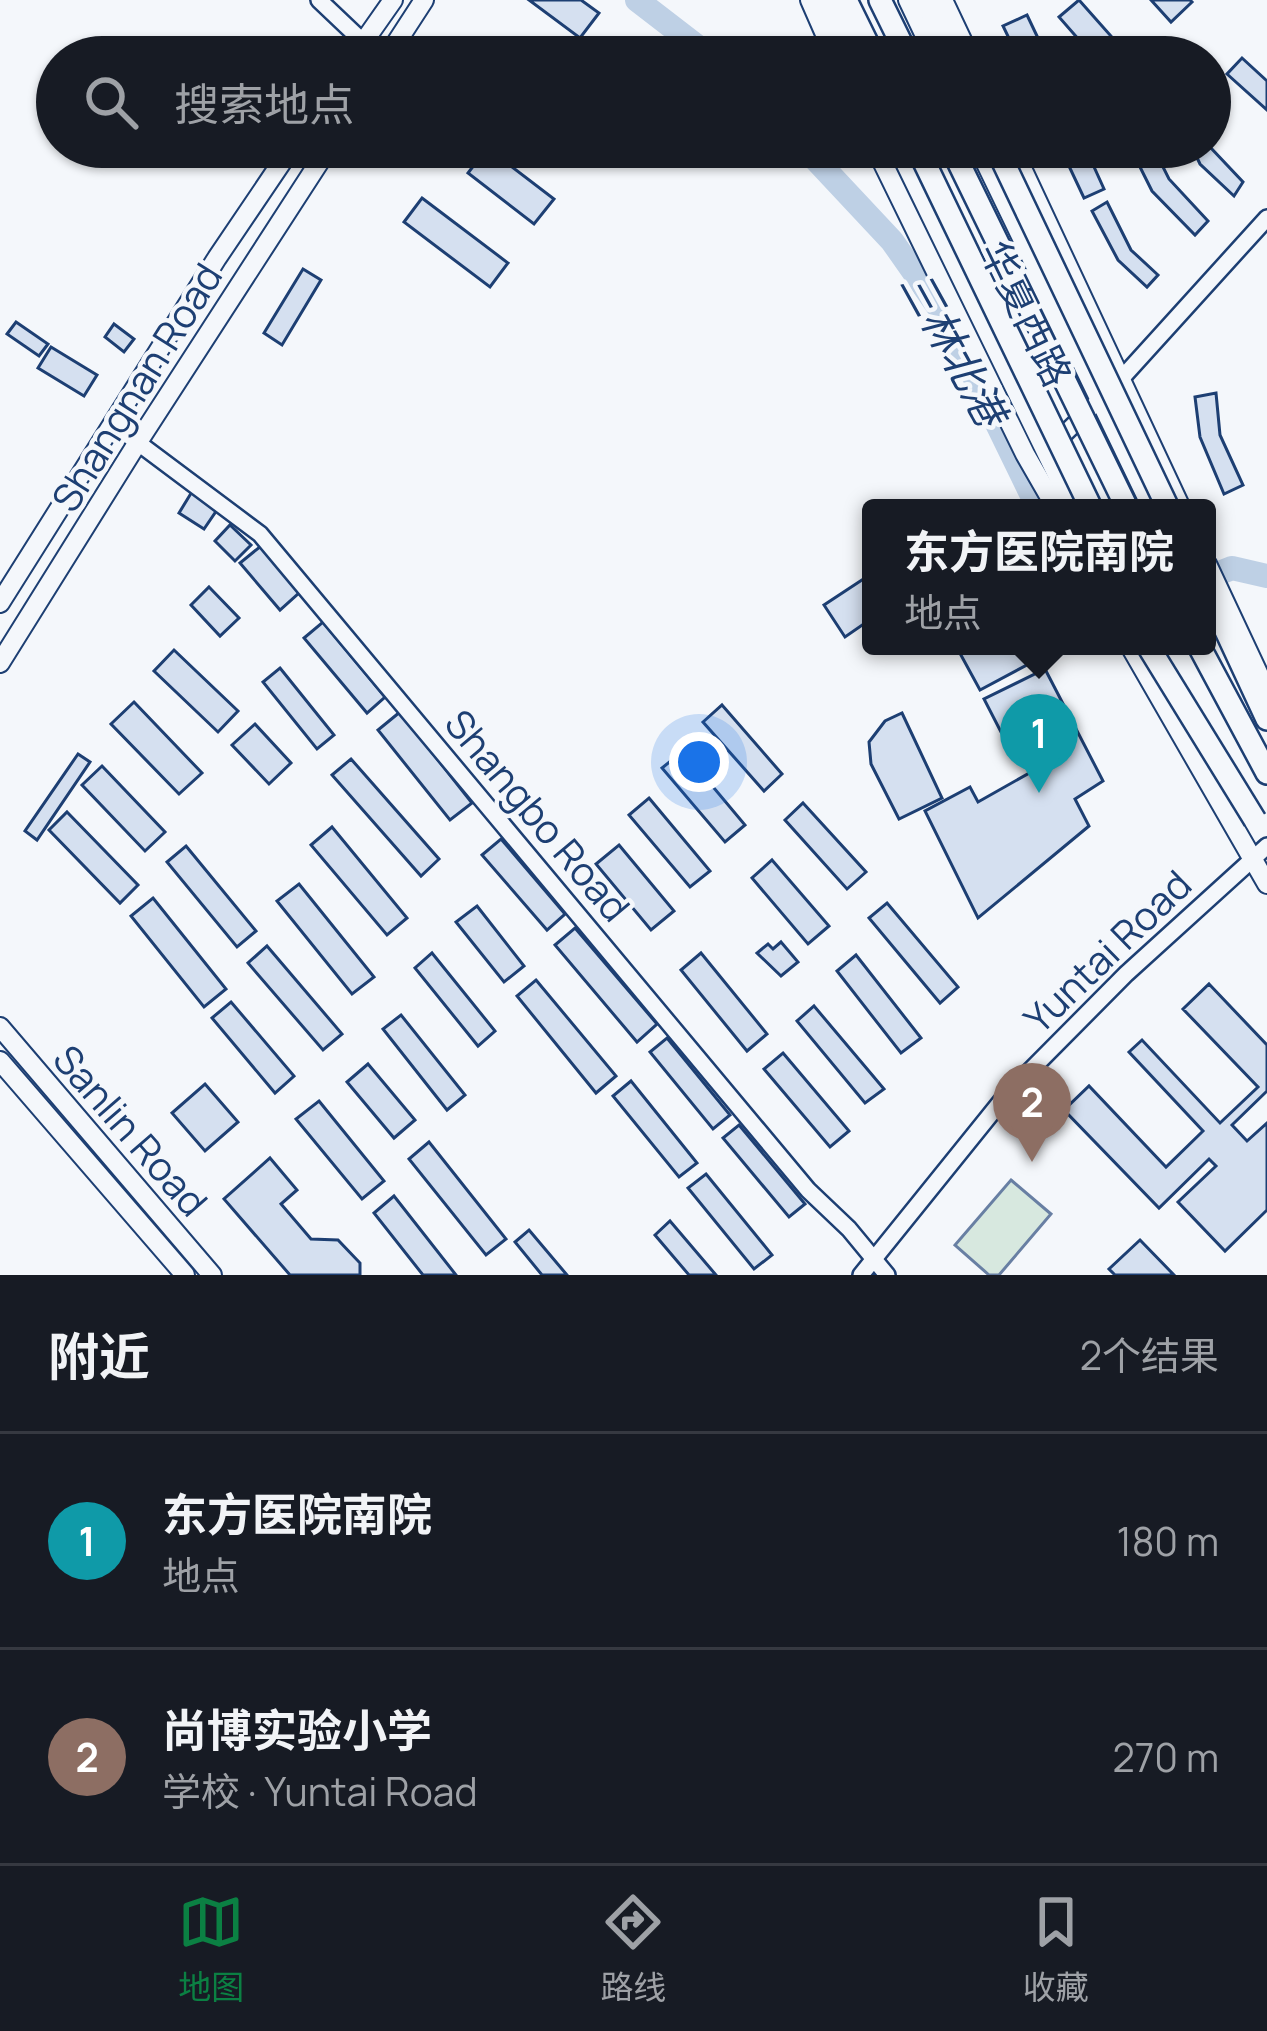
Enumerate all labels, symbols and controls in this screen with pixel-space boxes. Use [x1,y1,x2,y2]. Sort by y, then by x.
search box [36,36,1231,168]
icon: search [78,69,144,135]
text: 搜索地点 [174,73,354,135]
street label: 华夏西路 [969,231,1085,395]
street label: Shangnan Road [38,253,234,521]
water label: 三林北港 [888,260,1023,440]
popup [862,499,1216,655]
text: 东方医院南院 [904,520,1174,582]
text: 地点 [904,585,982,639]
pin: 1 [1000,694,1078,793]
street label: Shangbo Road [433,697,643,933]
your location [669,732,729,792]
street label: Yuntai Road [1012,858,1202,1044]
street label: Sanlin Road [42,1033,220,1227]
pin: 2 [993,1063,1071,1162]
text: 附近 [48,1321,150,1390]
text: 2个结果 [1080,1328,1219,1382]
text: 东方医院南院 [162,1483,432,1545]
text: 1 [78,1514,96,1568]
text: 180 m [1116,1514,1219,1568]
text: 地点 [162,1548,240,1602]
text: 尚博实验小学 [162,1699,432,1761]
text: 2 [75,1730,99,1784]
text: 270 m [1113,1730,1219,1784]
text: 学校 · Yuntai Road [162,1764,478,1818]
tab: 地图 [178,1889,244,2009]
tab: 路线 [600,1889,666,2009]
tab: 收藏 [1023,1889,1089,2009]

